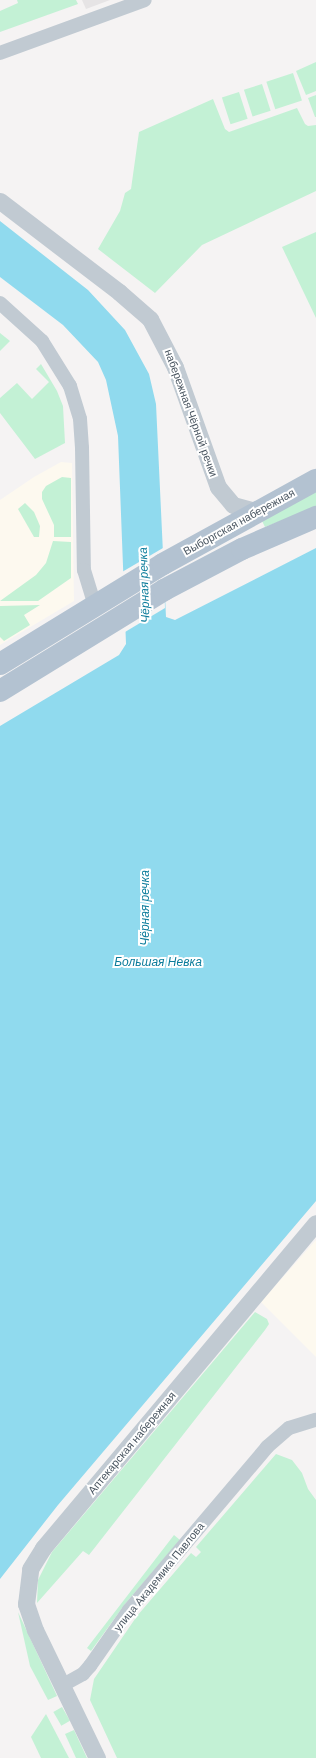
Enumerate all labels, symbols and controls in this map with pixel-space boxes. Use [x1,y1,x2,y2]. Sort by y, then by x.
street label: набережная Чёрной речки [162,347,220,479]
street label: Выборгская набережная [181,486,297,558]
water label: Чёрная речка [136,547,154,623]
water label: Чёрная речка [139,870,153,946]
water label: Большая Невка [114,956,202,970]
street label: Аптекарская набережная [85,1389,179,1497]
street label: улица Академика Павлова [111,1520,207,1634]

